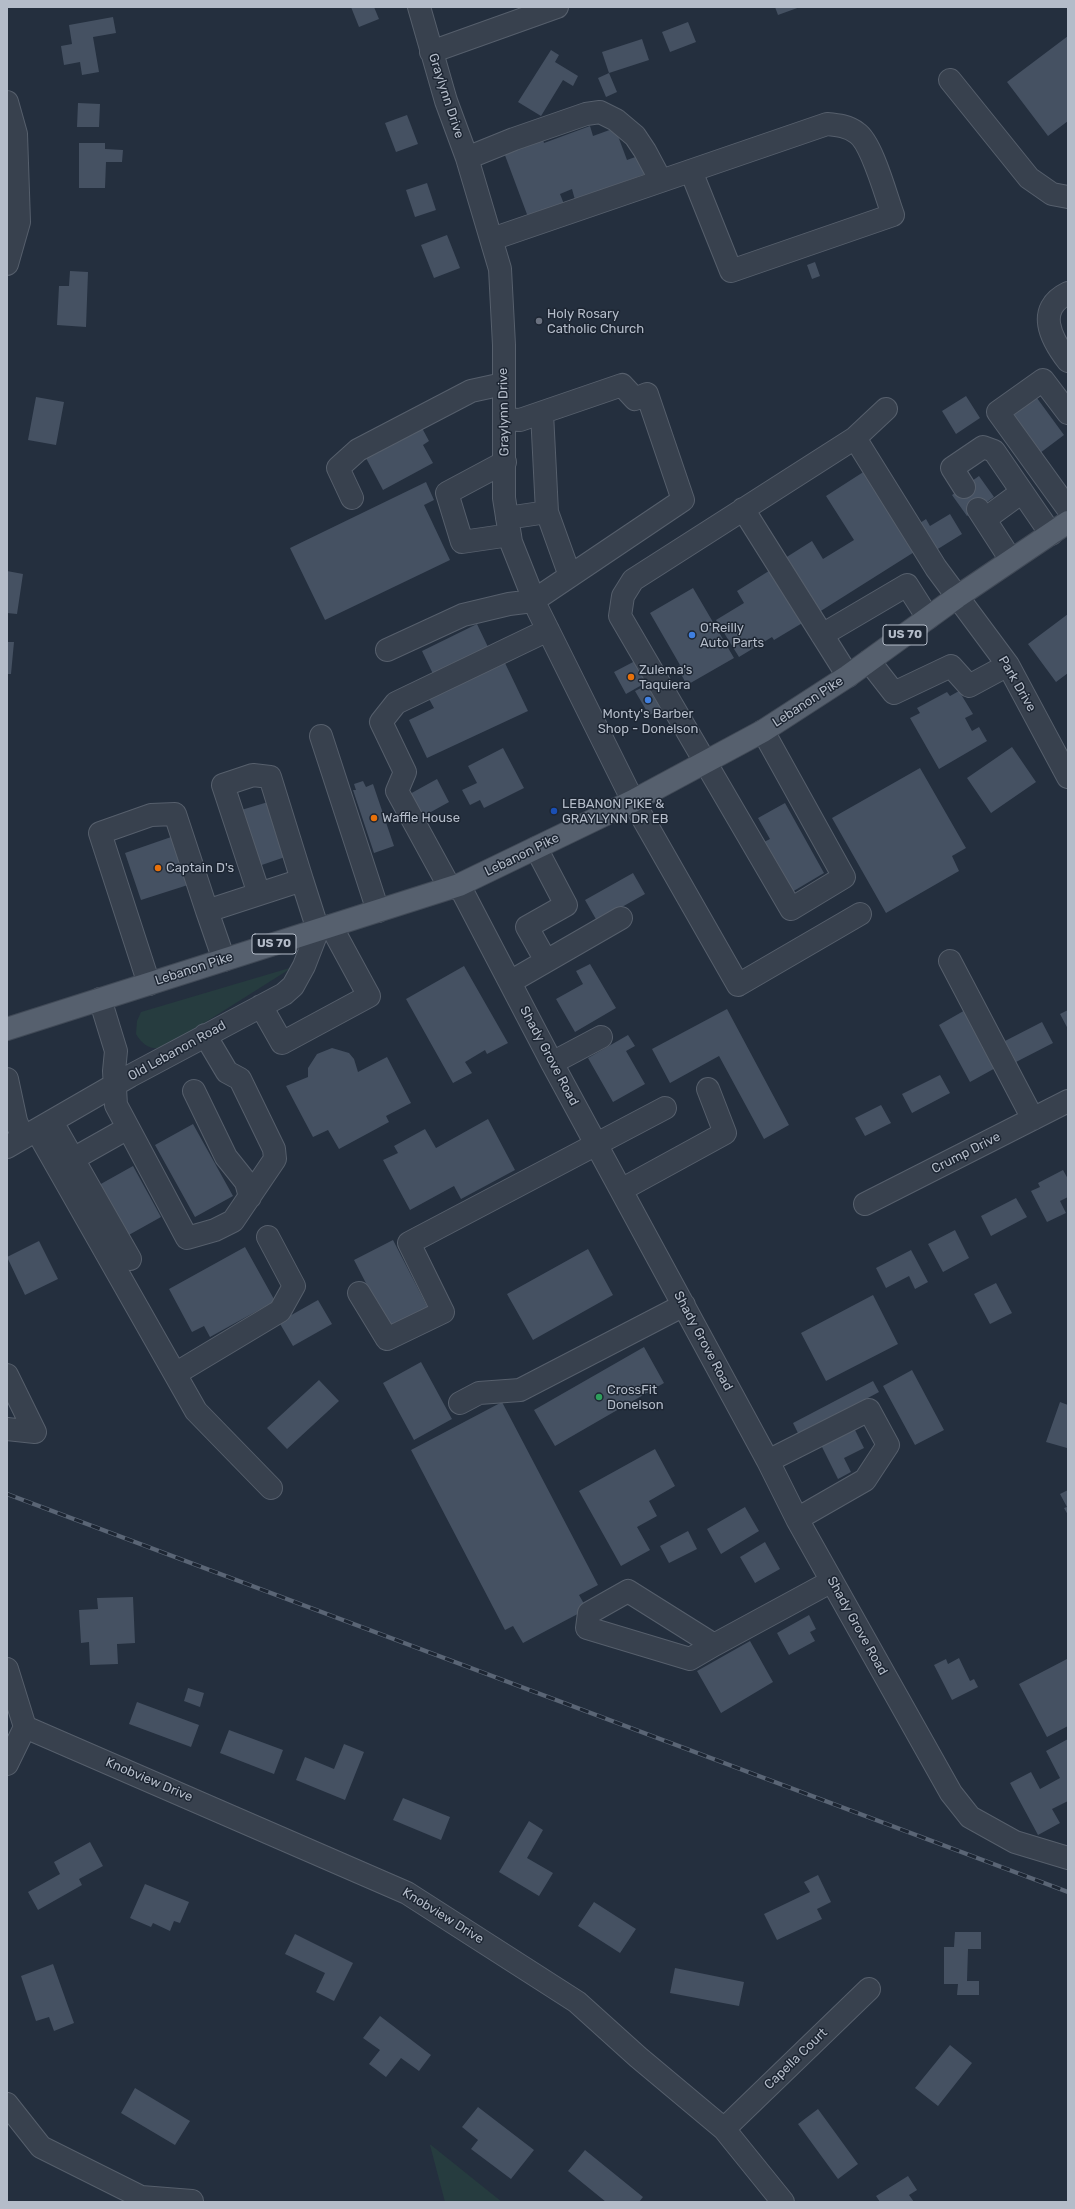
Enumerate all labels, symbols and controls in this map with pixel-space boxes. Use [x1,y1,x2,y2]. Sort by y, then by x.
street label: Graylynn Drive [425,52,467,140]
place label: Holy Rosary Catholic Church [547,306,644,337]
marker: Holy Rosary Catholic Church [534,316,544,326]
street label: Graylynn Drive [495,368,513,456]
place label: O'Reilly Auto Parts [700,620,764,651]
road number: US 70 [883,625,927,645]
marker: O'Reilly Auto Parts [687,630,697,640]
street label: Park Drive [995,653,1039,715]
place label: Zulema's Taquiera [639,662,692,693]
marker: Zulema's Taquiera [626,672,636,682]
street label: Lebanon Pike [770,673,846,731]
marker: Monty's Barber Shop - Donelson [643,695,653,705]
place label: Monty's Barber Shop - Donelson [598,706,698,737]
place label: LEBANON PIKE & GRAYLYNN DR EB [562,796,668,827]
marker: LEBANON PIKE & GRAYLYNN DR EB [549,806,559,816]
place label: Waffle House [382,810,460,826]
marker: Waffle House [369,813,379,823]
street label: Lebanon Pike [482,830,562,880]
place label: Captain D's [166,860,234,876]
marker: Captain D's [153,863,163,873]
road number: US 70 [252,934,296,954]
street label: Lebanon Pike [153,949,235,989]
street label: Shady Grove Road [516,1004,582,1108]
street label: Old Lebanon Road [125,1018,229,1084]
street label: Crump Drive [929,1129,1003,1177]
street label: Shady Grove Road [670,1289,736,1393]
place label: CrossFit Donelson [607,1382,664,1413]
marker: CrossFit Donelson [594,1392,604,1402]
street label: Shady Grove Road [823,1574,891,1678]
street label: Knobview Drive [103,1755,195,1805]
street label: Knobview Drive [399,1885,487,1947]
street label: Capella Court [761,2025,831,2093]

